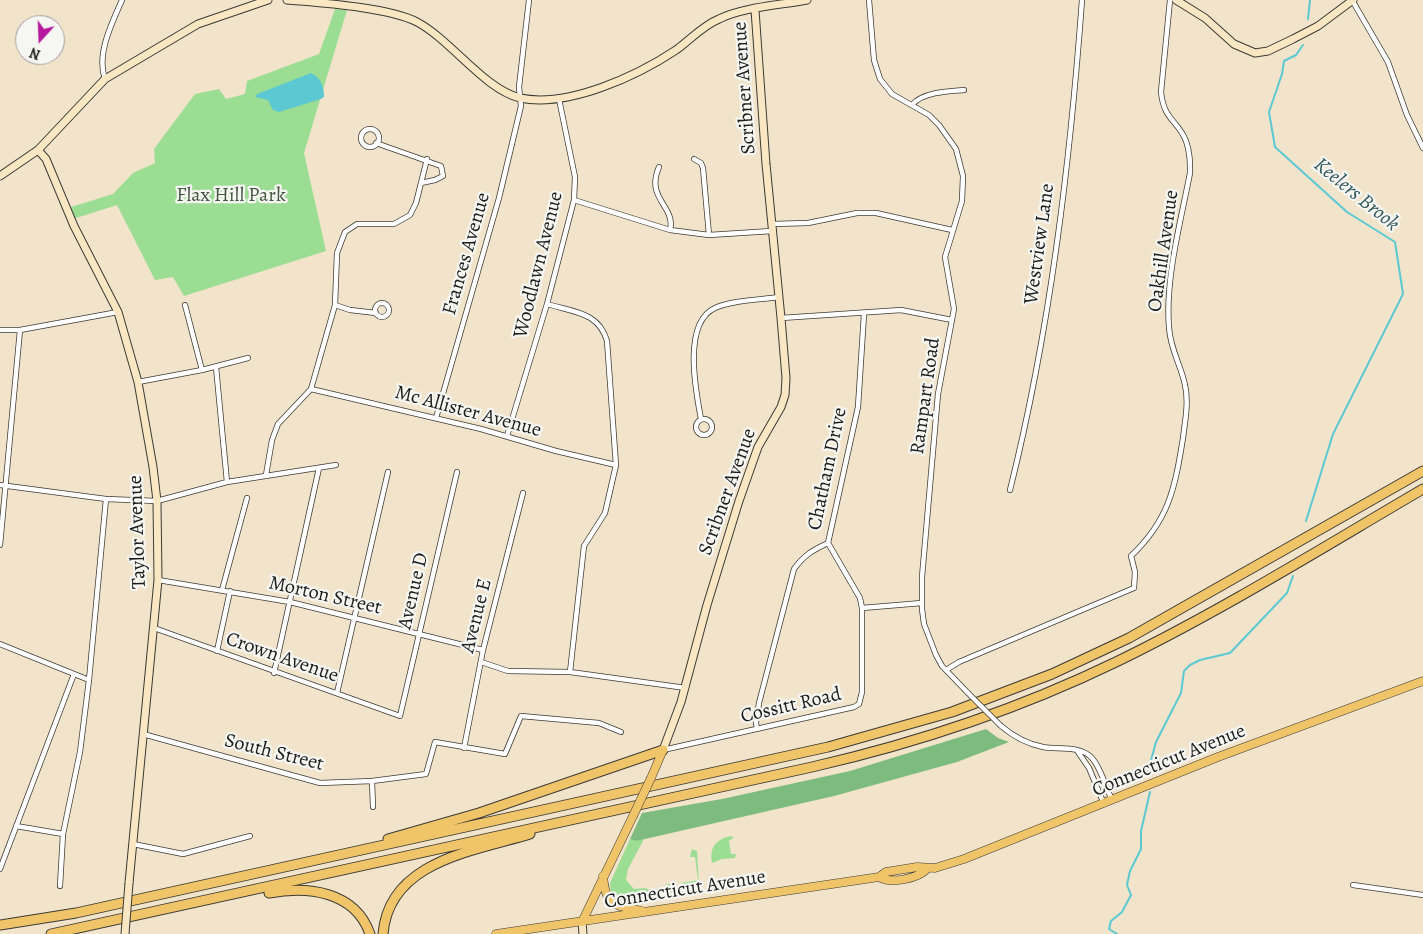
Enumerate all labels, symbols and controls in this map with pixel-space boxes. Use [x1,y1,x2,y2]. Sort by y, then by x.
north arrow [15,15,65,65]
street label: Scribner Avenue [728,21,762,155]
text: N [27,43,43,64]
water label: Keelers Brook [1308,153,1404,237]
street label: Westview Lane [1020,182,1060,306]
park label: Flax Hill Park [176,184,286,208]
street label: Woodlawn Avenue [509,189,569,341]
street label: Oakhill Avenue [1144,189,1184,313]
street label: Frances Avenue [438,190,496,318]
street label: Rampart Road [906,336,946,456]
street label: Mc Allister Avenue [392,381,544,443]
street label: Chatham Drive [803,406,853,532]
street label: Scribner Avenue [694,425,762,559]
street label: Taylor Avenue [124,475,152,589]
street label: Avenue D [394,551,434,631]
street label: Morton Street [266,571,384,621]
street label: Avenue E [456,577,498,655]
street label: Crown Avenue [222,627,342,689]
street label: Cossitt Road [738,683,844,729]
street label: Connecticut Avenue [1089,719,1249,803]
street label: South Street [222,729,326,777]
street label: Connecticut Avenue [603,865,767,915]

